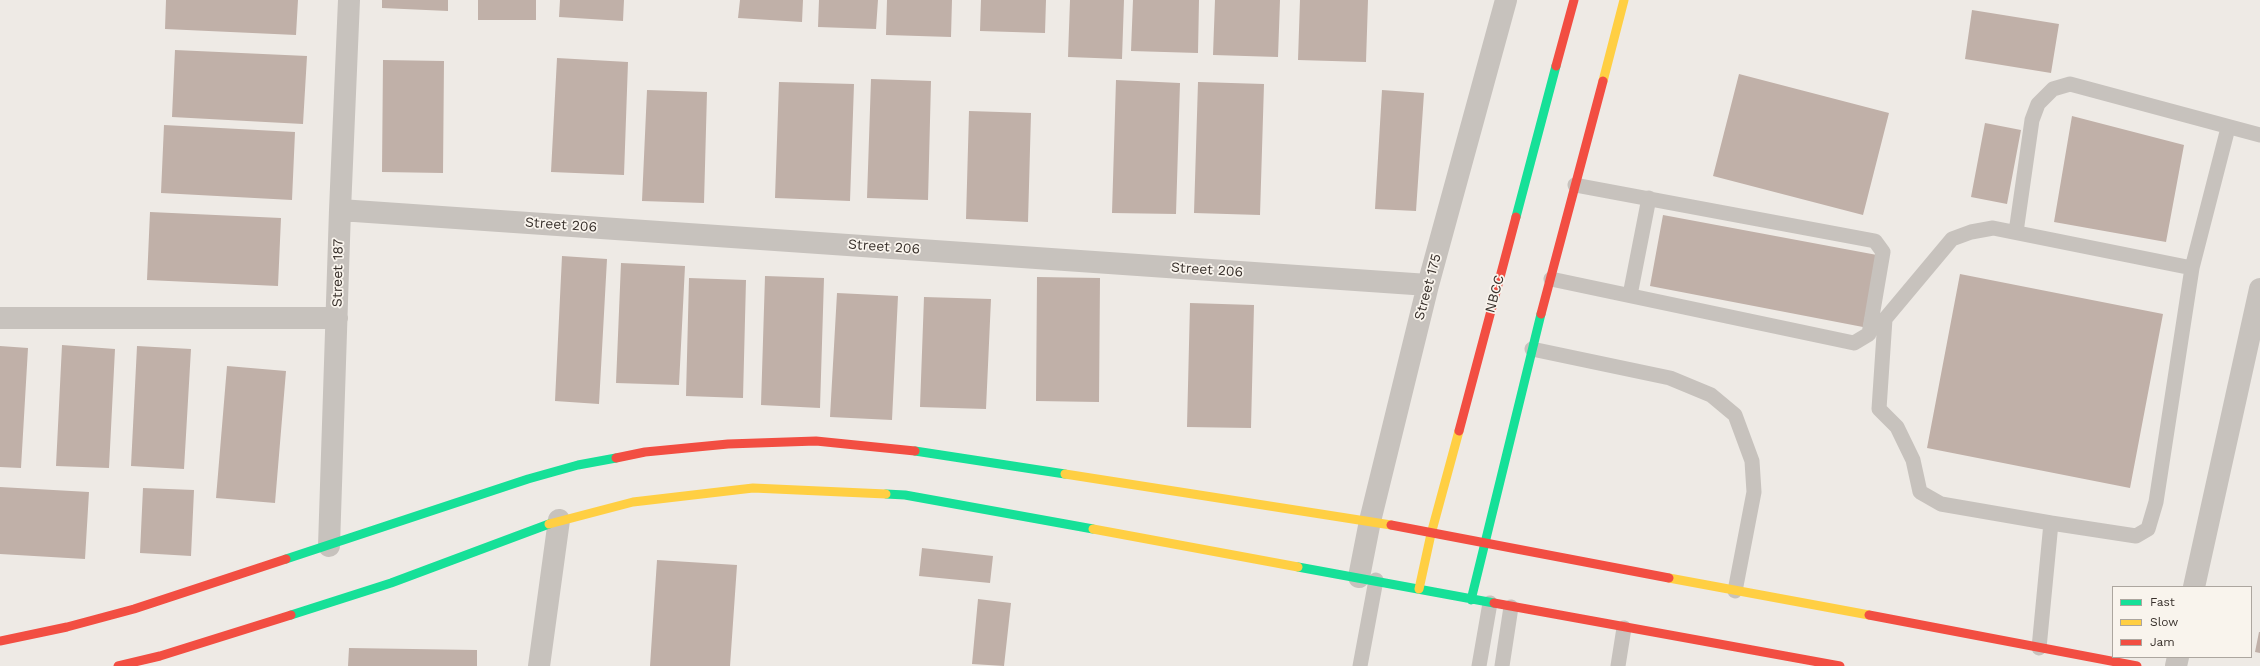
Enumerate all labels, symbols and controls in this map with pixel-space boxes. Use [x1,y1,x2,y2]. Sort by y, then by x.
street label: Street 206 [524,214,598,236]
street label: Street 206 [847,236,921,258]
street label: Street 187 [329,239,347,307]
street label: Street 175 [1411,252,1445,322]
street label: Street 206 [1170,259,1244,281]
street label: NBCC [1482,273,1508,315]
legend [2112,586,2252,658]
text: Fast [2150,595,2175,609]
text: Slow [2150,615,2178,629]
text: Jam [2150,635,2175,649]

